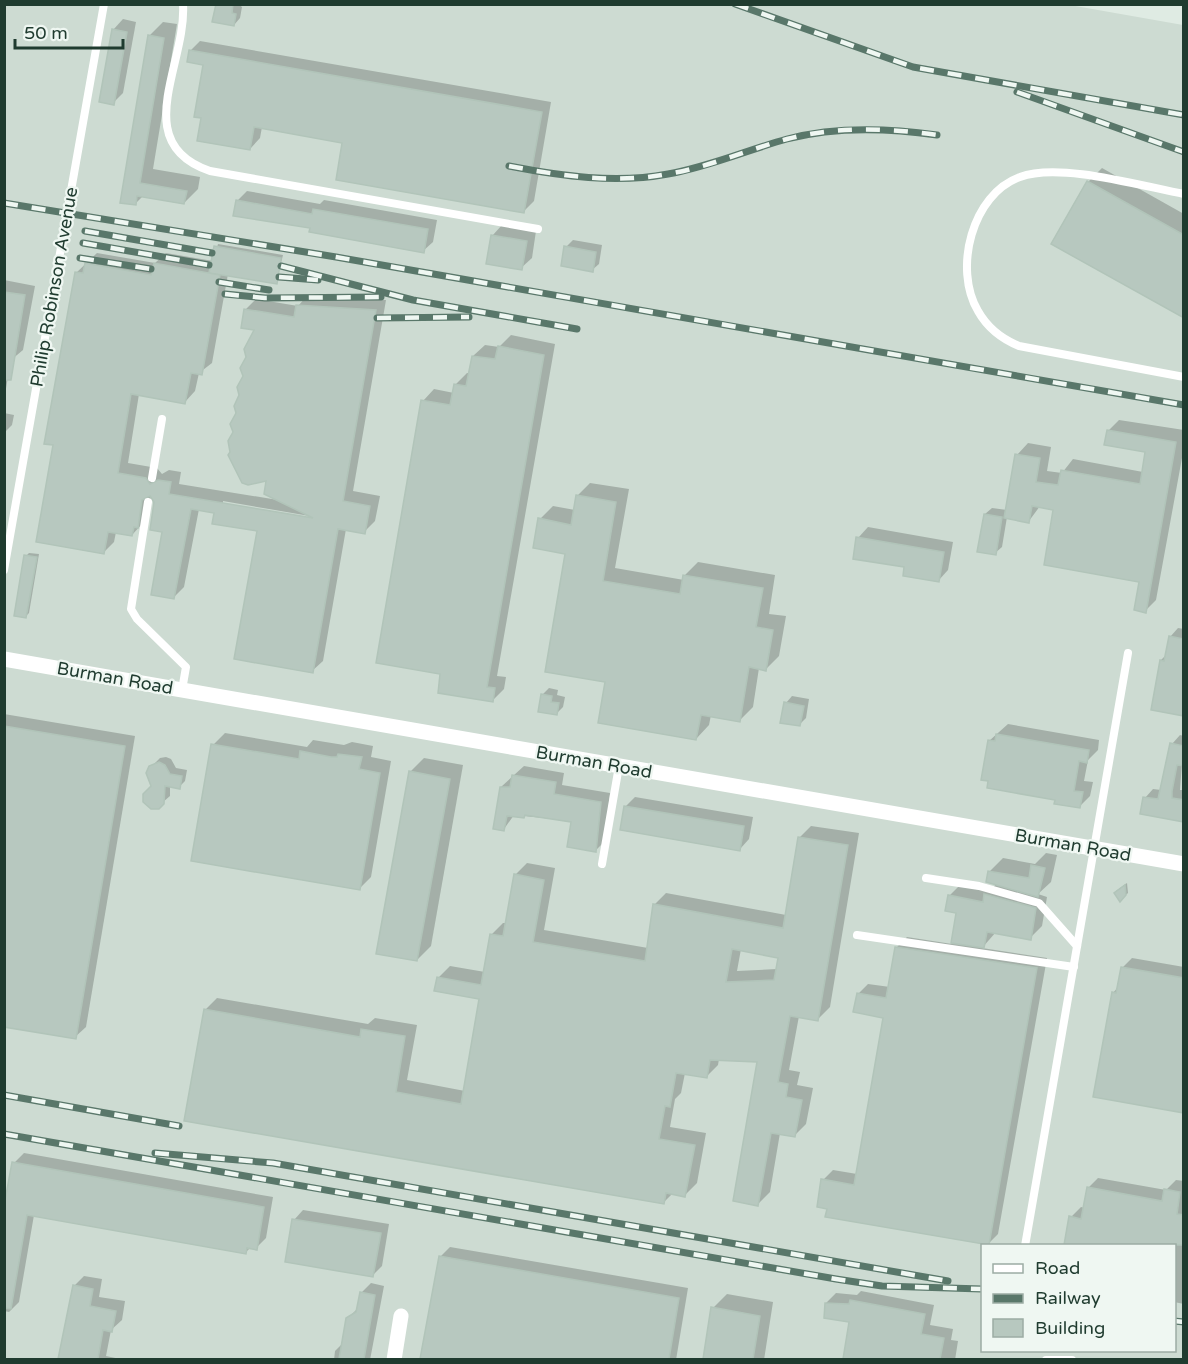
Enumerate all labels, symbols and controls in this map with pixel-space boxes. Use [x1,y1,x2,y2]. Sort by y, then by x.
scale bar [15,12,123,50]
text: 50 m [24,22,68,44]
street label: Philip Robinson Avenue [26,185,82,389]
street label: Burman Road [55,657,175,699]
street label: Burman Road [534,741,654,783]
street label: Burman Road [1013,824,1133,866]
legend [981,1244,1176,1352]
text: Road [1035,1257,1080,1279]
text: Railway [1035,1287,1101,1309]
text: Building [1035,1317,1105,1339]

